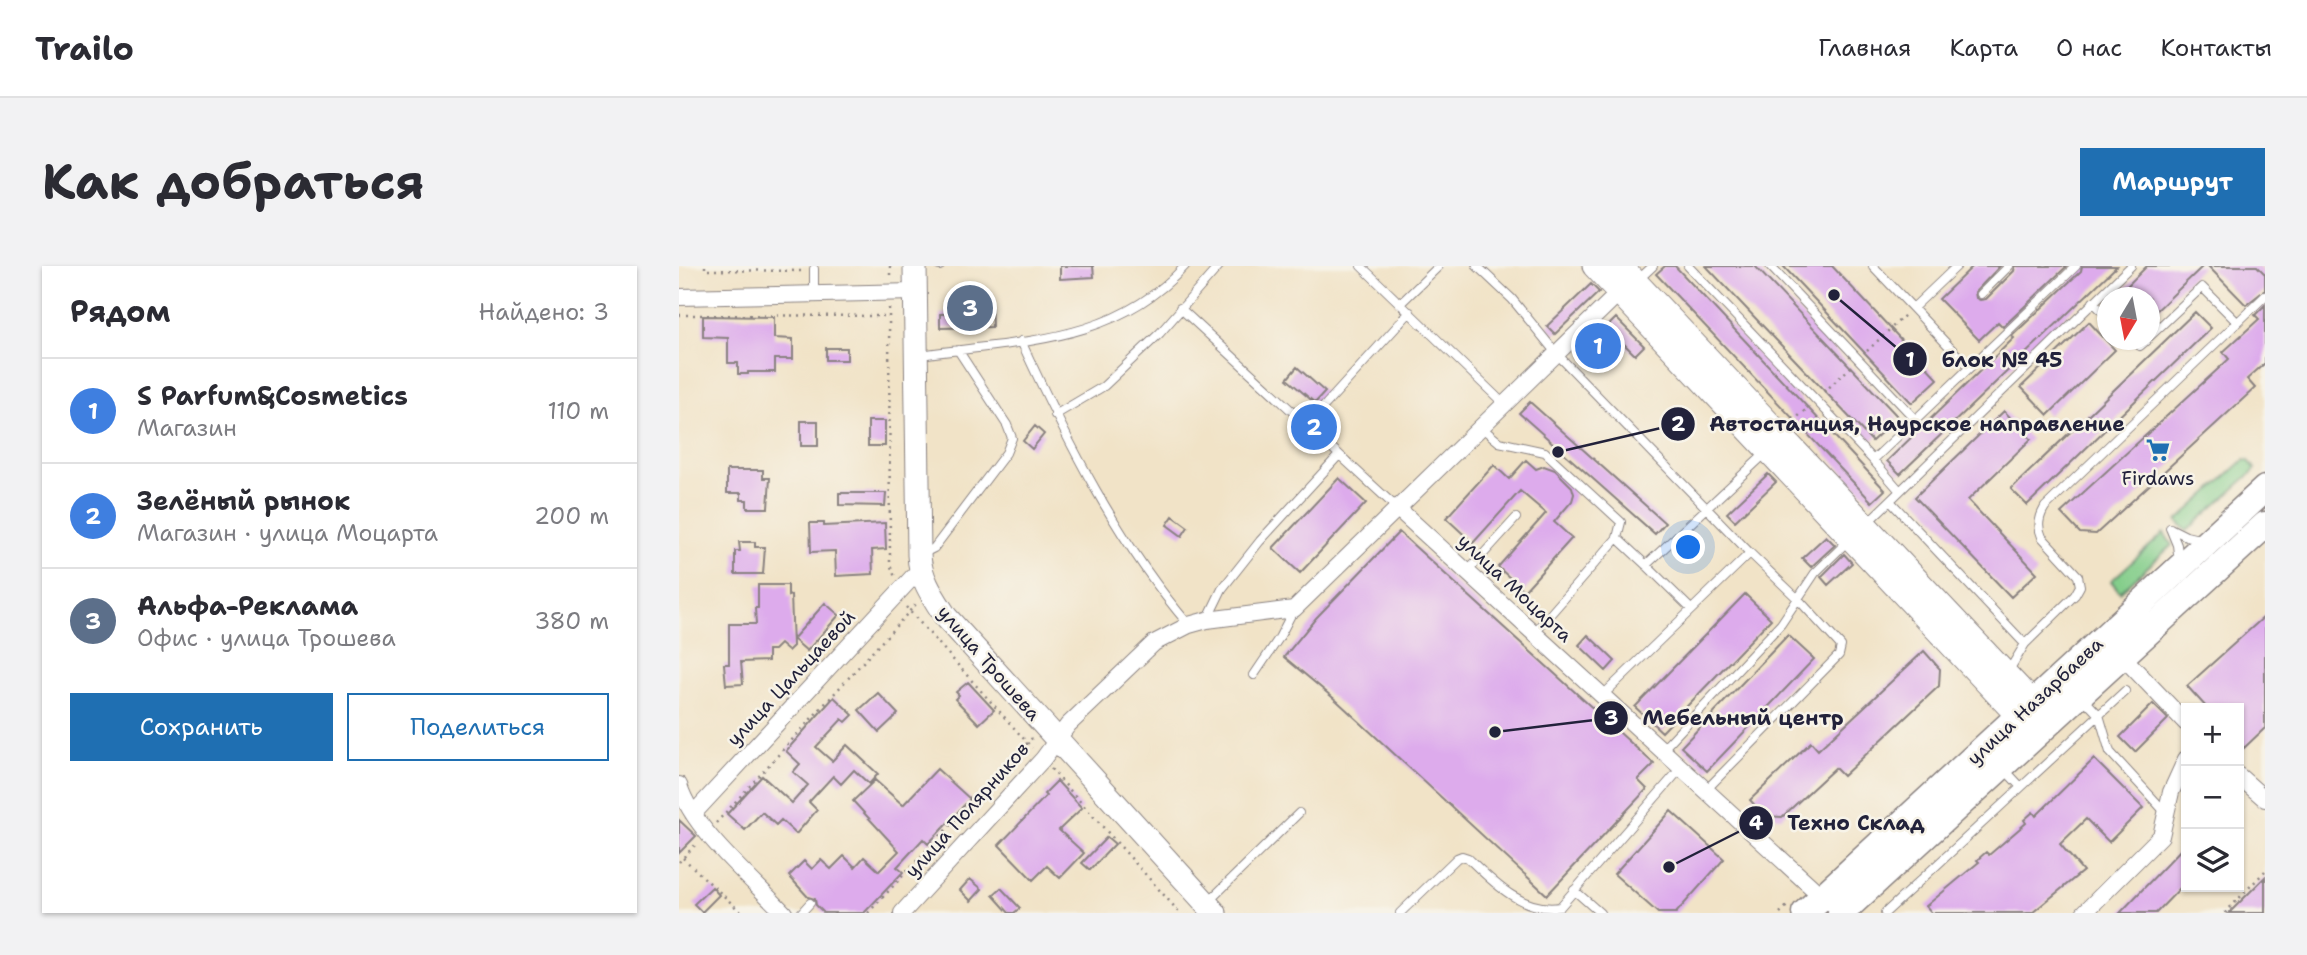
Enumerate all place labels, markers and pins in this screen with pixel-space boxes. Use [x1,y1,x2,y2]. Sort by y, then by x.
pin: 3 [947,282,993,334]
pin: 1 [1575,320,1621,372]
callout: блок № 45 [1893,338,2076,380]
pin: 2 [1291,401,1337,453]
callout: Автостанция, Наурское направление [1660,403,2139,445]
supermarket icon: Firdaws [2144,436,2172,464]
place label: Firdaws [2122,466,2194,491]
callout: Мебельный центр [1593,697,1857,739]
callout: Техно Склад [1739,802,1939,844]

